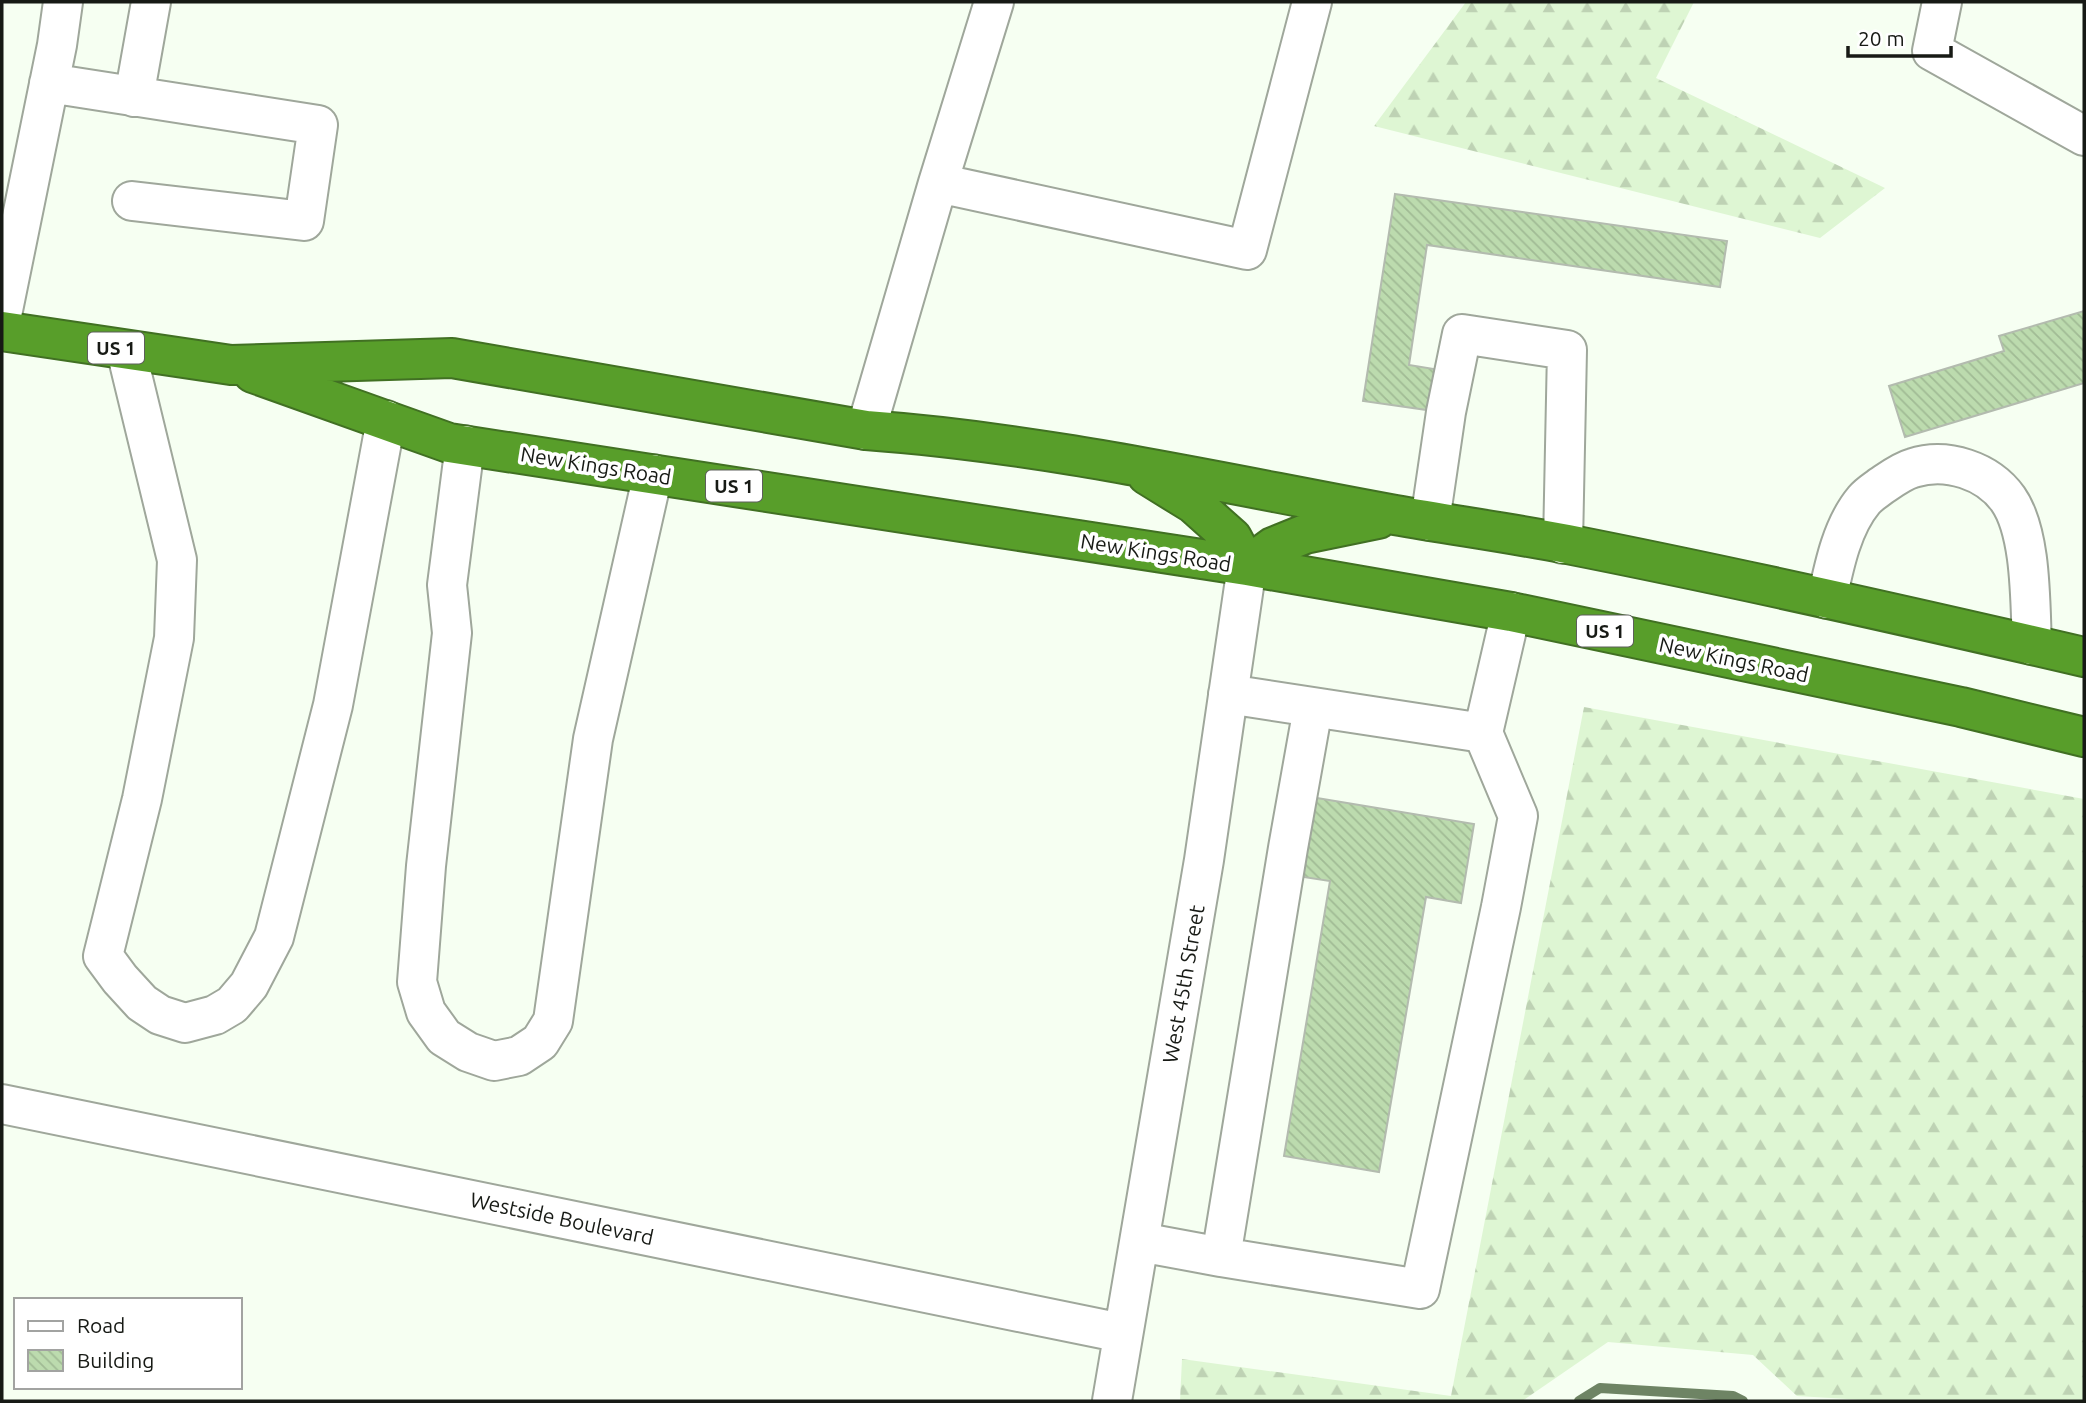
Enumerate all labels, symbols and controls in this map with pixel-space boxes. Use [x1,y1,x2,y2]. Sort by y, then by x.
scale bar [1848,14,1951,58]
text: 20 m [1858,26,1905,50]
road number: US 1 [88,332,144,364]
street label: New Kings Road [519,441,673,489]
road number: US 1 [706,471,762,502]
street label: New Kings Road [1079,528,1233,576]
road number: US 1 [1577,616,1633,646]
street label: New Kings Road [1657,631,1811,687]
street label: West 45th Street [1157,903,1209,1065]
street label: Westside Boulevard [468,1187,656,1249]
legend [14,1298,242,1389]
text: Road [77,1313,125,1337]
text: Building [77,1348,154,1372]

